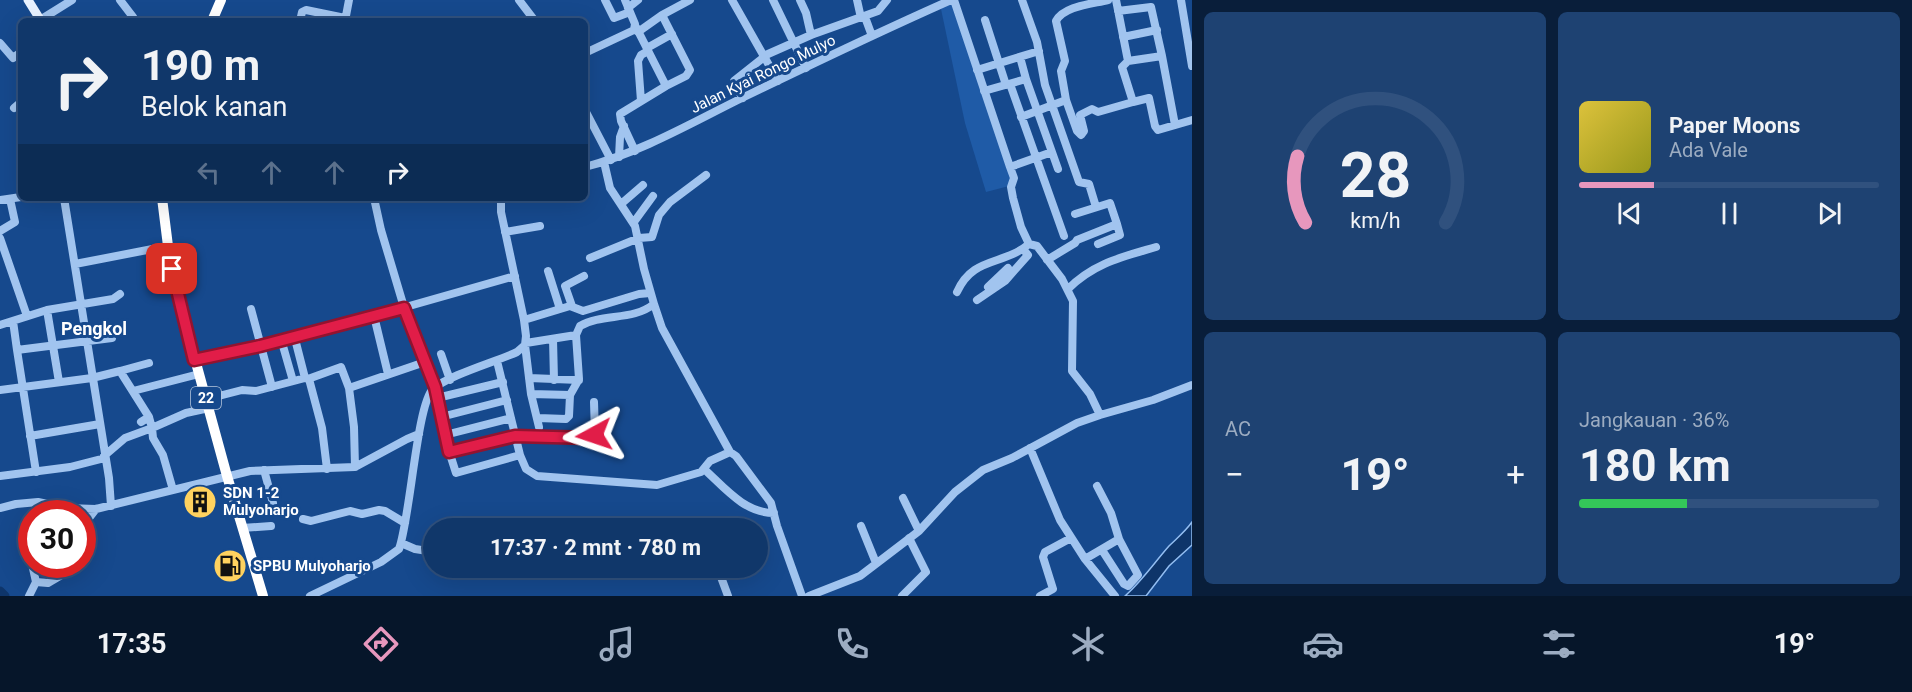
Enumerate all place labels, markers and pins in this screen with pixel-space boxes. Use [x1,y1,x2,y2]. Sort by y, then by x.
pin [146,243,197,294]
building icon: SDN 1-2 Mulyoharjo [182,484,218,520]
place label: SDN 1-2 Mulyoharjo [223,484,299,519]
fuel station icon: SPBU Mulyoharjo [212,548,248,584]
place label: SPBU Mulyoharjo [253,557,371,575]

